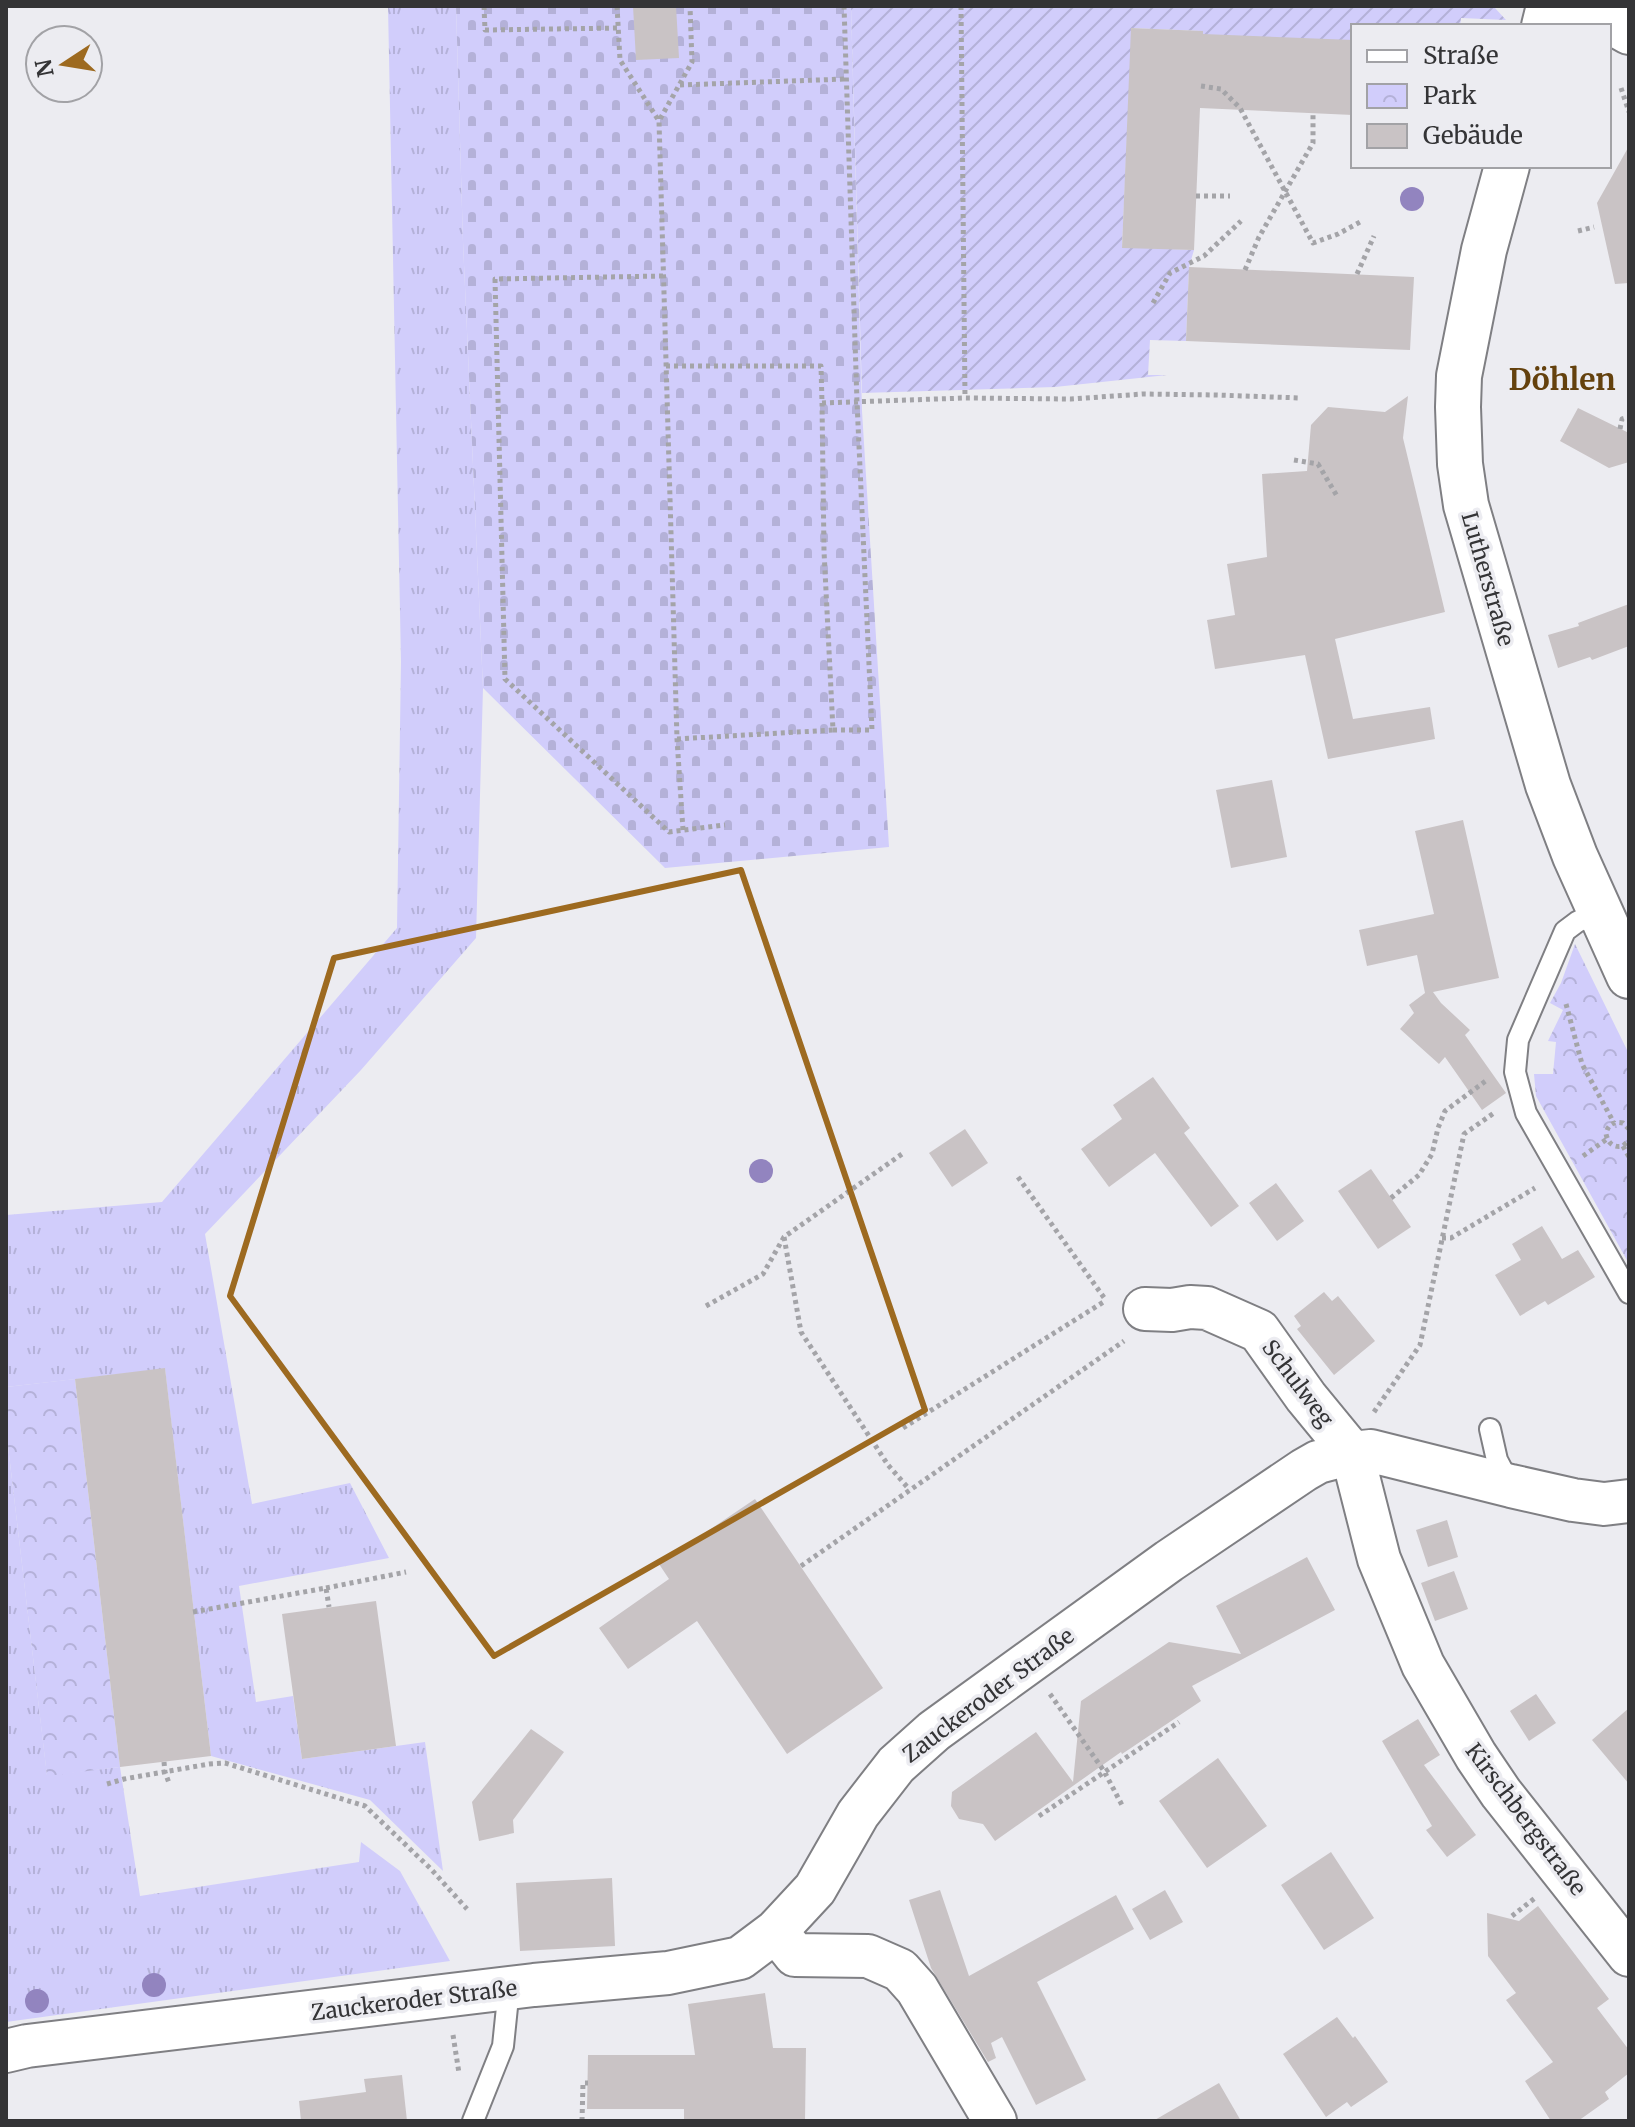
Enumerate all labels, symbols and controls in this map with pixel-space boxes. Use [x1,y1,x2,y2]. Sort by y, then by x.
north arrow [24,24,104,104]
legend [1351,24,1611,168]
text: Straße [1423,40,1498,71]
text: N [29,56,60,80]
text: Park [1423,80,1477,111]
text: Gebäude [1423,120,1523,151]
district label: Döhlen [1508,360,1616,398]
street label: Lutherstraße [1456,509,1520,649]
street label: Schulweg [1256,1334,1340,1432]
street label: Zauckeroder Straße [897,1621,1079,1769]
street label: Kirschbergstraße [1460,1737,1592,1901]
street label: Zauckeroder Straße [309,1973,519,2027]

